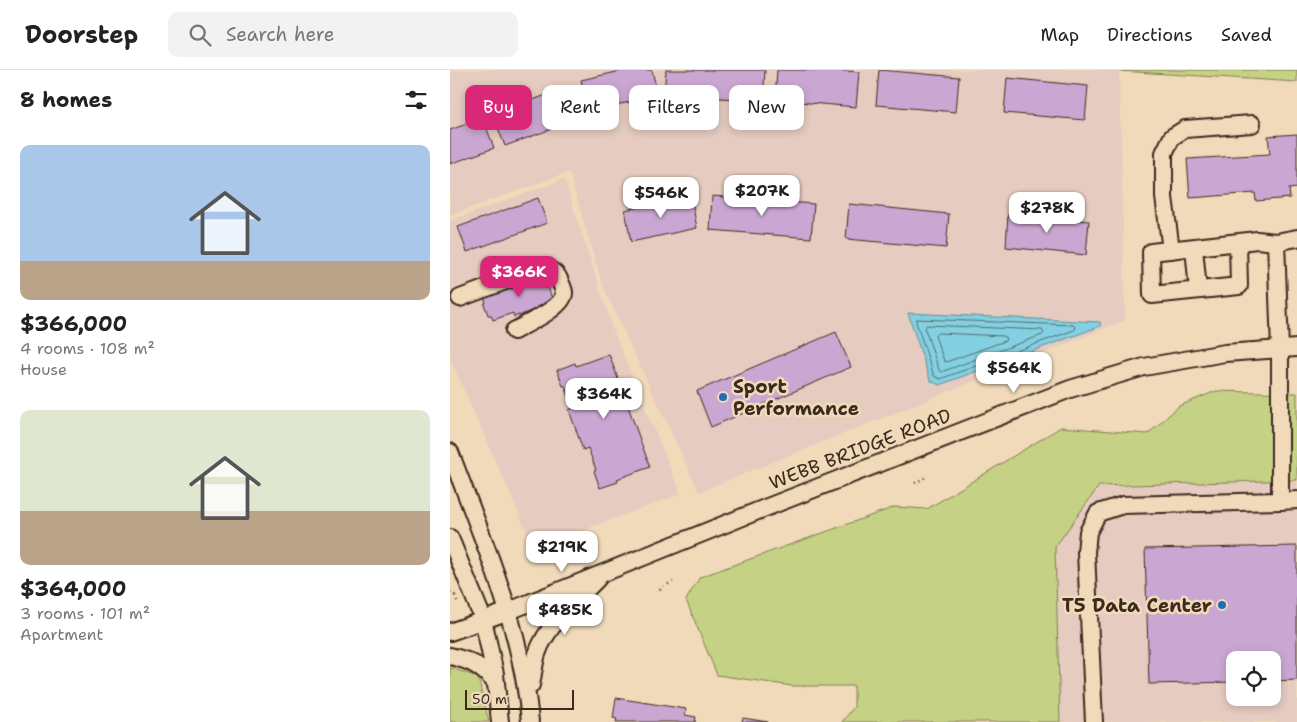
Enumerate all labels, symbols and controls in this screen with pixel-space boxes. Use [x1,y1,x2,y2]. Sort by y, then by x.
search box [168,12,518,57]
text: Doorstep [25,19,138,51]
icon: search [186,21,214,49]
text: Search here [226,22,335,47]
text: Map [1041,23,1079,47]
text: Directions [1107,23,1193,47]
text: Saved [1221,23,1272,47]
chip: Buy [465,85,532,130]
chip: Rent [542,85,619,130]
chip: Filters [629,85,719,130]
chip: New [729,85,804,130]
text: 8 homes [20,86,112,114]
icon: filters [402,86,430,114]
pin: $207K [727,174,797,217]
pin: $546K [626,176,696,219]
icon: home [180,178,270,268]
text: $207K [735,180,789,201]
text: $546K [634,182,688,203]
pin: $278K [1012,191,1082,234]
text: $278K [1020,197,1074,218]
pin: $366K [484,256,554,298]
text: $366K [491,261,547,282]
text: $366,000 [20,310,127,338]
text: 4 rooms · 108 m² [20,338,155,359]
pin: $564K [979,352,1049,394]
text: $564K [987,357,1041,378]
text: House [20,359,67,380]
place label: Sport Performance [733,374,859,421]
pin: $364K [569,378,639,420]
text: $364K [576,383,632,404]
marker: Sport Performance [717,391,729,403]
street label: WEBB BRIDGE ROAD [765,403,955,495]
icon: home [180,443,270,533]
pin: $219K [527,530,597,573]
text: $219K [537,536,587,557]
text: $364,000 [20,575,126,603]
place label: T5 Data Center [1062,593,1212,618]
pin: $485K [530,594,600,636]
text: $485K [538,599,592,620]
marker: T5 Data Center [1216,599,1228,611]
text: 3 rooms · 101 m² [20,603,150,624]
text: Apartment [20,624,103,645]
map controls [1226,651,1281,706]
button: locate [1226,651,1281,706]
scale bar [465,687,574,710]
text: 50 m [472,690,507,708]

